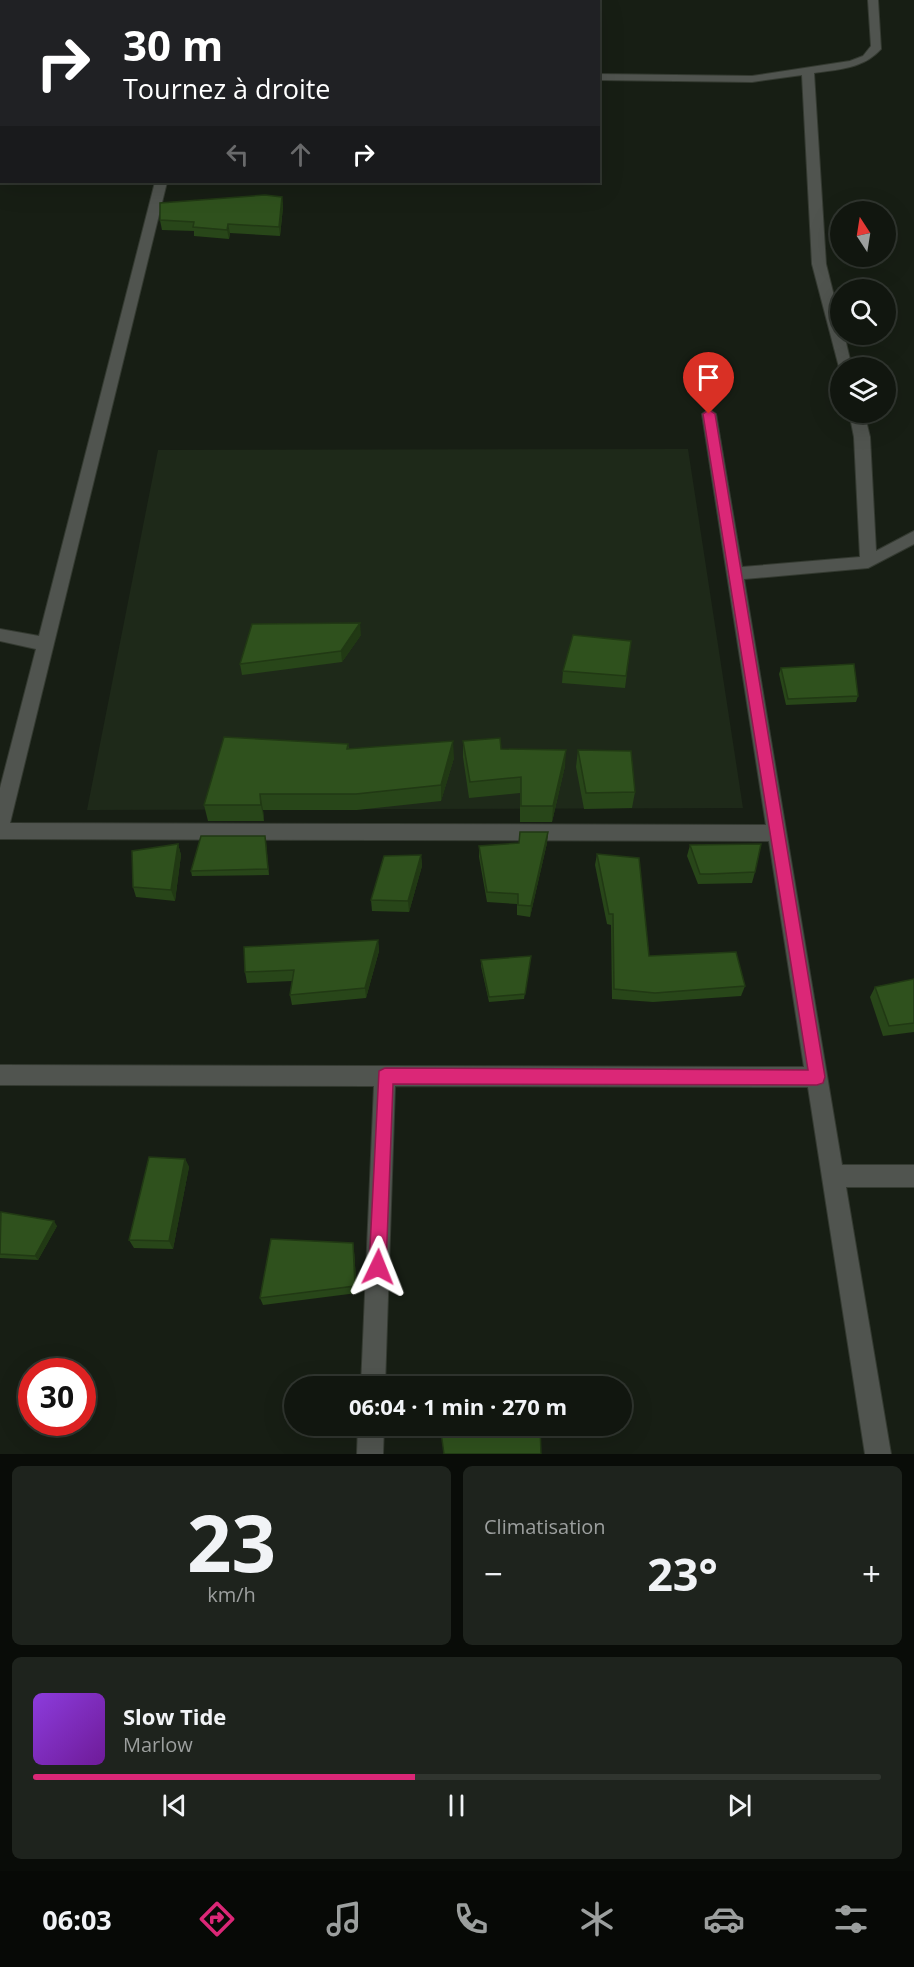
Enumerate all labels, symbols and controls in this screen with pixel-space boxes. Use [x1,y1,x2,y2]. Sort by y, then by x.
text: 30 m [123,16,223,73]
icon: right [24,24,102,102]
text: Tournez à droite [123,70,331,107]
icon: left [221,138,254,171]
icon: ahead [284,138,317,171]
icon: right [347,138,380,171]
north arrow [830,201,896,267]
map controls [830,201,896,423]
button: search [830,279,896,345]
pin [683,352,734,414]
button: layers [830,357,896,423]
icon: arrive [692,361,725,394]
position arrow [346,1235,410,1299]
speed limit sign: 30 [18,1358,96,1436]
text: 06:04 · 1 min · 270 m [349,1391,567,1421]
text: 23 [187,1489,276,1595]
text: Climatisation [484,1513,606,1540]
text: 23° [647,1543,718,1604]
text: − [484,1551,503,1596]
text: + [862,1551,881,1596]
text: km/h [207,1581,256,1608]
text: Slow Tide [123,1701,226,1731]
text: Marlow [123,1731,193,1758]
icon: previous [158,1789,191,1822]
icon: pause [440,1789,473,1822]
icon: next [723,1789,756,1822]
icon: directions [196,1898,238,1940]
icon: music [323,1898,365,1940]
icon: phone [450,1898,492,1940]
icon: climate [576,1898,618,1940]
icon: car [703,1898,745,1940]
icon: filters [830,1898,872,1940]
text: 06:03 [42,1901,112,1938]

